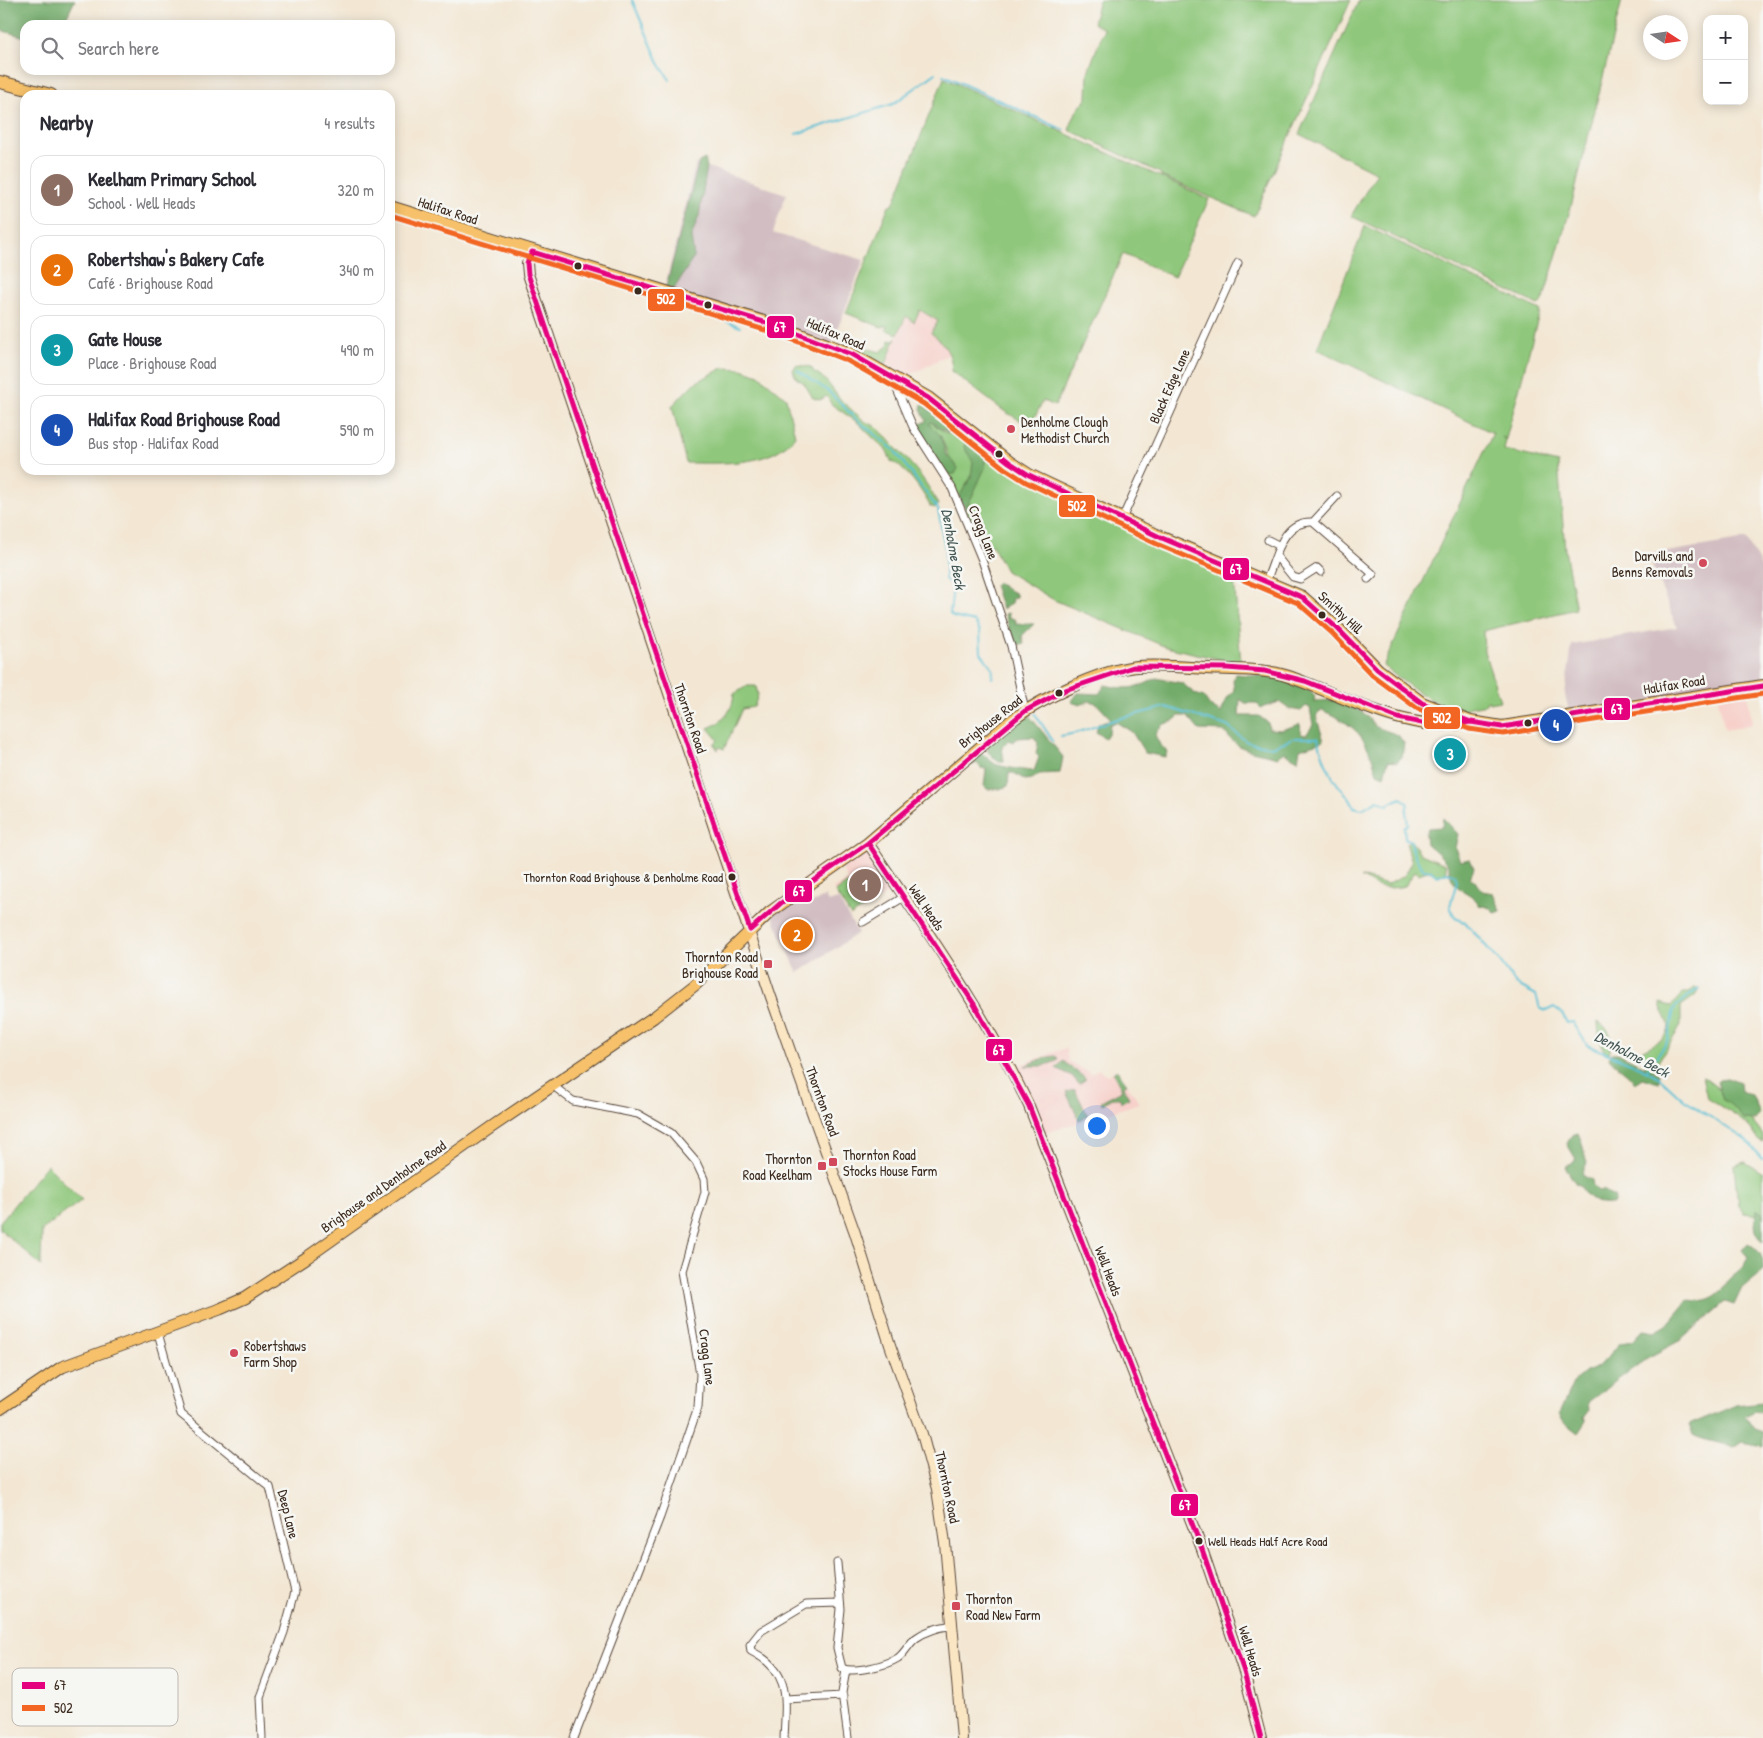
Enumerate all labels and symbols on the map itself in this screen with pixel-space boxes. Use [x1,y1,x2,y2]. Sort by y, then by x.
north arrow [1643,15,1688,60]
street label: Halifax Road [416,191,481,229]
unlabelled marker [573,261,583,271]
unlabelled marker [633,286,643,296]
line badge: 502 [647,288,685,312]
text: 502 [657,289,676,308]
unlabelled marker [703,300,713,310]
street label: Halifax Road [804,312,869,354]
line badge: 67 [766,315,795,339]
text: 67 [774,317,786,336]
street label: Black Edge Lane [1144,345,1195,427]
place label: Denholme Clough Methodist Church [1021,412,1109,447]
marker: Denholme Clough Methodist Church [1005,423,1017,435]
unlabelled marker [994,449,1004,459]
line badge: 502 [1058,494,1096,518]
text: 502 [1068,496,1087,515]
street label: Cragg Lane [964,502,1004,563]
water label: Denholme Beck [937,507,972,593]
place label: Darvills and Benns Removals [1612,546,1694,581]
line badge: 67 [1222,557,1250,581]
marker: Darvills and Benns Removals [1697,557,1709,569]
text: 67 [1230,559,1242,578]
street label: Smithy Hill [1314,586,1368,639]
unlabelled marker [1317,610,1327,620]
street label: Halifax Road [1642,670,1707,698]
street label: Thornton Road [670,681,712,756]
unlabelled marker [1054,688,1064,698]
street label: Brighouse Road [954,690,1027,753]
line badge: 67 [1603,697,1631,721]
text: 67 [1611,699,1623,718]
line badge: 502 [1423,706,1461,730]
pin: 4 [1540,706,1572,744]
text: 502 [1433,708,1452,727]
unlabelled marker [1523,718,1533,728]
pin: 3 [1434,735,1466,773]
pin: 1 [849,866,881,904]
place label: Thornton Road Brighouse & Denholme Road [524,868,723,886]
marker: Thornton Road Brighouse & Denholme Road [727,872,737,882]
line badge: 67 [784,879,813,903]
street label: Well Heads [905,880,949,934]
text: 67 [793,881,805,900]
pin: 2 [781,916,813,954]
place label: Thornton Road Brighouse Road [682,947,759,983]
marker: Thornton Road Brighouse Road [762,958,774,970]
water label: Denholme Beck [1591,1026,1674,1083]
line badge: 67 [985,1038,1013,1062]
text: 67 [993,1040,1005,1059]
street label: Thornton Road [802,1064,845,1139]
your location [1084,1113,1110,1139]
street label: Brighouse and Denholme Road [317,1135,450,1237]
place label: Thornton Road Stocks House Farm [843,1145,937,1180]
place label: Thornton Road Keelham [743,1149,812,1184]
marker: Thornton Road Stocks House Farm [827,1156,839,1168]
marker: Thornton Road Keelham [816,1160,828,1172]
street label: Well Heads [1091,1243,1127,1299]
street label: Cragg Lane [694,1328,721,1387]
place label: Robertshaws Farm Shop [243,1336,306,1372]
marker: Robertshaws Farm Shop [228,1347,240,1359]
street label: Thornton Road [931,1449,965,1525]
street label: Deep Lane [273,1488,304,1541]
line badge: 67 [1170,1493,1199,1517]
text: 67 [1179,1495,1191,1514]
place label: Well Heads Half Acre Road [1208,1532,1327,1550]
marker: Well Heads Half Acre Road [1194,1536,1204,1546]
place label: Thornton Road New Farm [966,1589,1041,1624]
marker: Thornton Road New Farm [950,1600,962,1612]
street label: Well Heads [1234,1623,1268,1679]
legend [12,1668,178,1726]
text: 67 [54,1675,67,1694]
text: 502 [54,1698,73,1717]

